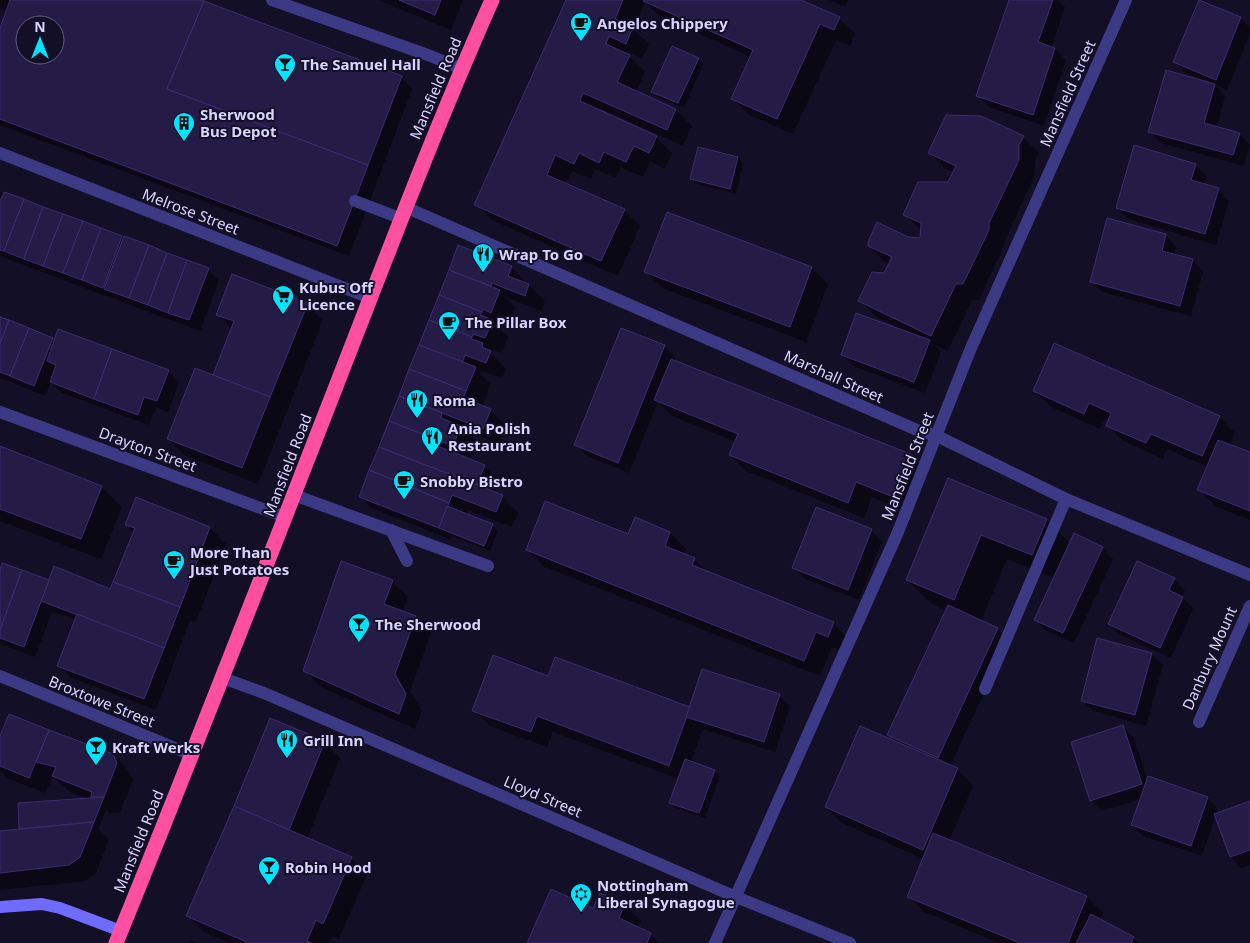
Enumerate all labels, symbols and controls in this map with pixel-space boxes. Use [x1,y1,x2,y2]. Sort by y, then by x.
cafe icon: Angelos Chippery [569,11,593,42]
place label: Angelos Chippery [597,13,728,33]
north arrow [15,15,65,65]
text: N [34,17,46,36]
street label: Mansfield Road [404,34,466,142]
street label: Mansfield Street [1035,36,1100,150]
bar icon: The Samuel Hall [273,52,297,83]
place label: The Samuel Hall [301,54,421,74]
place label: Sherwood Bus Depot [200,104,277,141]
building icon: Sherwood Bus Depot [172,111,196,142]
street label: Melrose Street [140,183,243,239]
restaurant icon: Wrap To Go [471,242,495,273]
place label: Wrap To Go [499,244,583,264]
place label: Kubus Off Licence [299,277,374,314]
supermarket icon: Kubus Off Licence [271,284,295,315]
cafe icon: The Pillar Box [437,310,461,341]
place label: The Pillar Box [465,312,567,332]
street label: Marshall Street [781,345,887,407]
restaurant icon: Roma [405,388,429,419]
place label: Roma [433,390,476,410]
street label: Mansfield Street [876,408,938,523]
street label: Mansfield Road [258,411,316,519]
place label: Ania Polish Restaurant [448,418,532,455]
street label: Drayton Street [96,422,200,476]
restaurant icon: Ania Polish Restaurant [420,425,444,456]
cafe icon: Snobby Bistro [392,469,416,500]
place label: Snobby Bistro [420,471,523,491]
place label: More Than Just Potatoes [188,542,289,579]
cafe icon: More Than Just Potatoes [162,549,186,580]
street label: Danbury Mount [1177,602,1241,713]
bar icon: The Sherwood [347,612,371,643]
place label: The Sherwood [375,614,481,634]
street label: Broxtowe Street [46,671,158,732]
restaurant icon: Grill Inn [275,728,299,759]
place label: Grill Inn [303,730,363,750]
bar icon: Kraft Werks [84,735,108,766]
place label: Kraft Werks [112,737,200,757]
street label: Lloyd Street [501,771,586,822]
street label: Mansfield Road [108,787,168,895]
bar icon: Robin Hood [257,855,281,886]
place label: Robin Hood [285,857,372,877]
place label: Nottingham Liberal Synagogue [597,875,735,912]
synagogue icon: Nottingham Liberal Synagogue [569,882,593,913]

